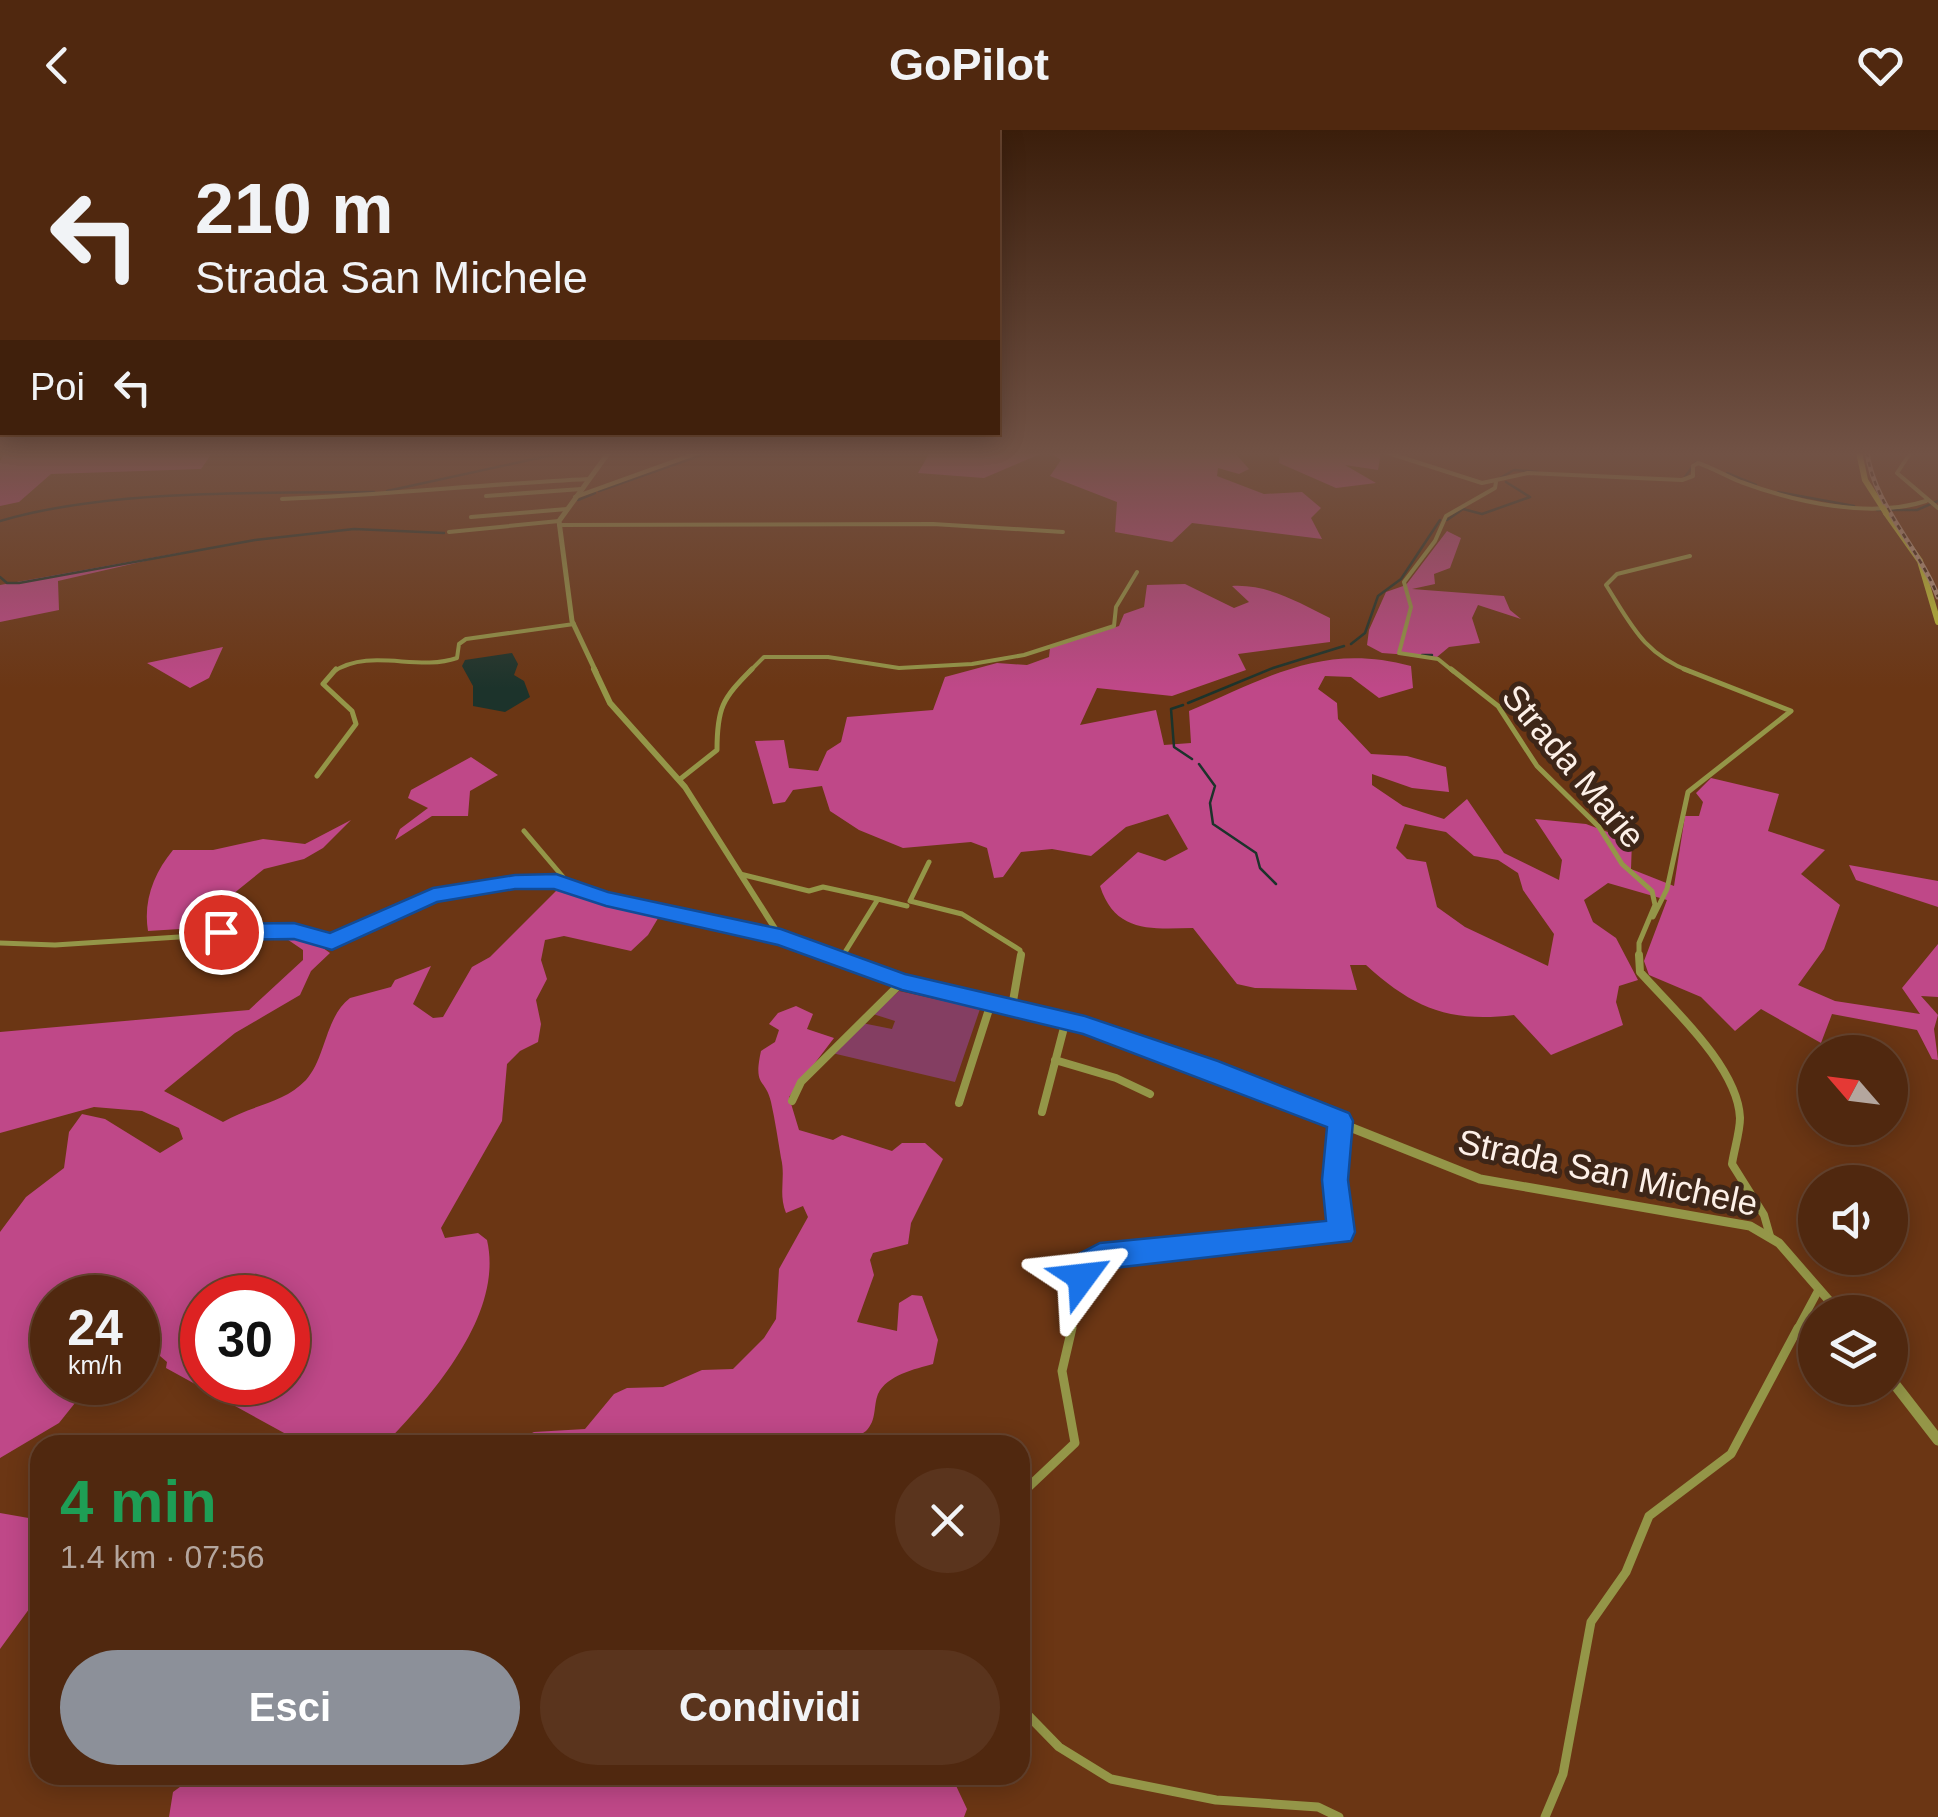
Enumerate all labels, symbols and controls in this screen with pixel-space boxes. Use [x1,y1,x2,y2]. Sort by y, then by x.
icon: back [30,38,85,93]
icon: heart [1853,38,1908,93]
text: GoPilot [889,39,1049,90]
icon: left [30,170,160,300]
text: 210 m [195,170,393,248]
text: Strada San Michele [195,252,588,303]
icon: left [105,360,160,415]
text: Poi [30,366,85,408]
street label: Strada Marie [1495,677,1653,855]
pin [179,890,264,975]
icon: arrive [194,905,249,960]
north arrow [1798,1035,1908,1145]
map controls [1798,1035,1908,1405]
street label: Strada San Michele [1455,1121,1761,1223]
button: sound [1798,1165,1908,1275]
position arrow [1030,1225,1134,1329]
speed limit sign: 30 [180,1275,310,1405]
button: layers [1798,1295,1908,1405]
text: 24 [67,1300,123,1356]
text: km/h [68,1351,122,1379]
text: 4 min [60,1468,217,1535]
button: close [895,1468,1000,1573]
text: 1.4 km · 07:56 [60,1539,265,1575]
button: Esci [60,1650,520,1765]
button: Condividi [540,1650,1000,1765]

